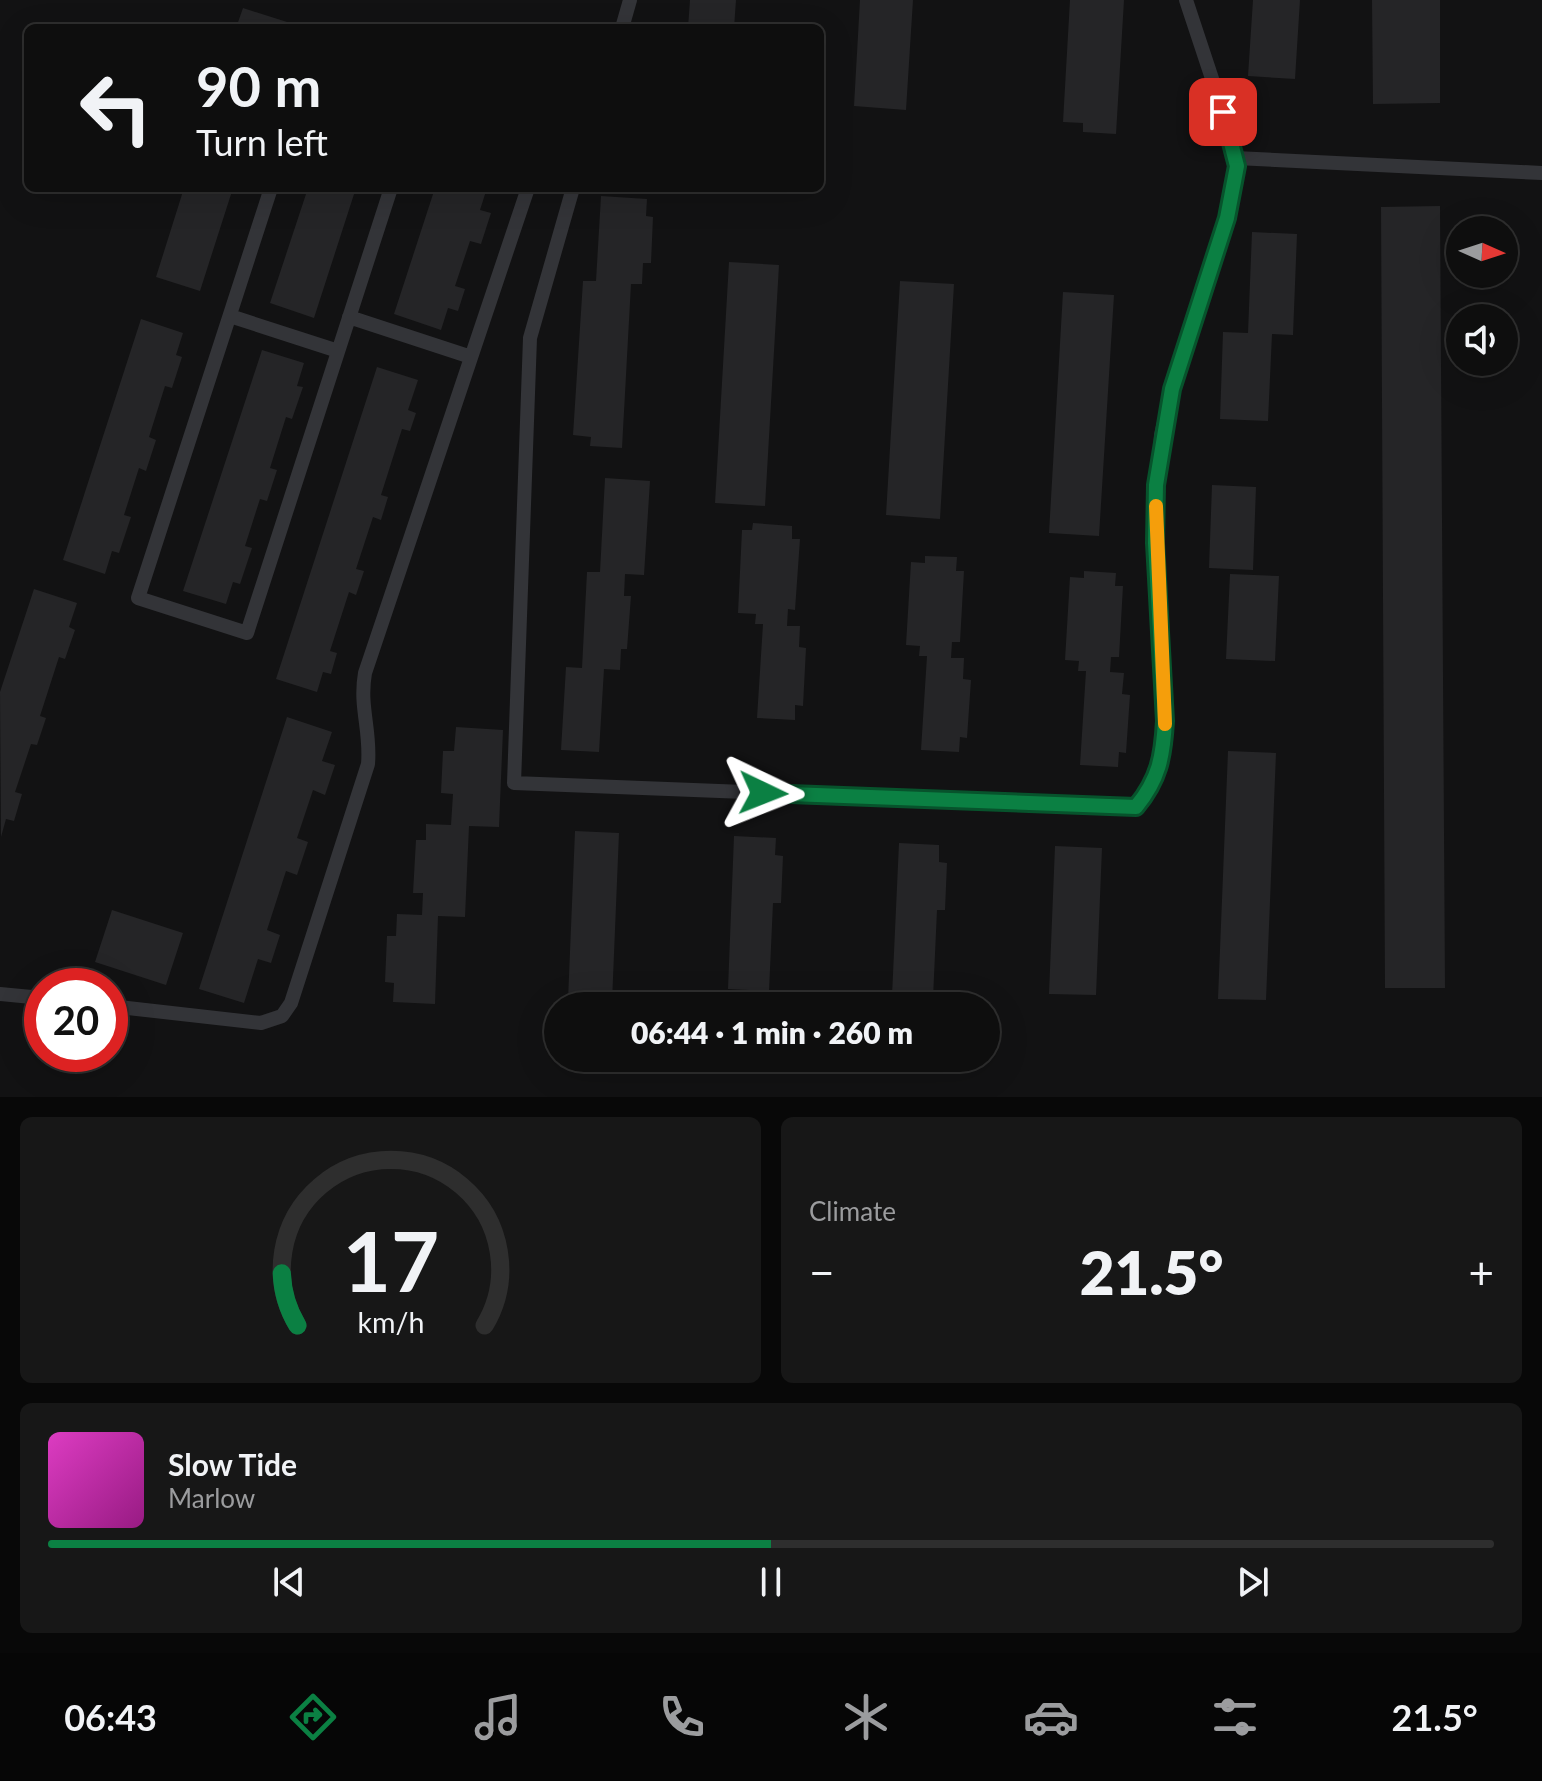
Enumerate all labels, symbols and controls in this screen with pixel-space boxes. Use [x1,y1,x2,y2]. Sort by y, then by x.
text: 90 m [196,52,321,119]
icon: left [64,56,168,160]
pin [1189,78,1257,146]
icon: arrive [1201,90,1245,134]
text: Turn left [196,120,328,164]
north arrow [1446,216,1518,288]
map controls [1446,216,1518,376]
button: sound [1446,304,1518,376]
position arrow [721,751,805,835]
speed limit sign: 20 [24,968,128,1072]
text: 06:44 · 1 min · 260 m [631,1014,913,1050]
text: Climate [809,1195,896,1227]
text: 17 [342,1210,439,1310]
text: 21.5° [1080,1236,1223,1308]
text: − [809,1246,835,1298]
text: + [1468,1246,1494,1298]
text: km/h [357,1305,424,1339]
text: Slow Tide [168,1446,297,1482]
text: Marlow [168,1482,255,1514]
icon: previous [267,1560,311,1604]
icon: pause [749,1560,793,1604]
icon: next [1231,1560,1275,1604]
icon: directions [285,1689,341,1745]
icon: music [470,1689,526,1745]
icon: phone [654,1689,710,1745]
icon: climate [838,1689,894,1745]
icon: car [1023,1689,1079,1745]
icon: filters [1207,1689,1263,1745]
text: 06:43 [64,1695,157,1739]
text: 21.5° [1392,1695,1478,1739]

